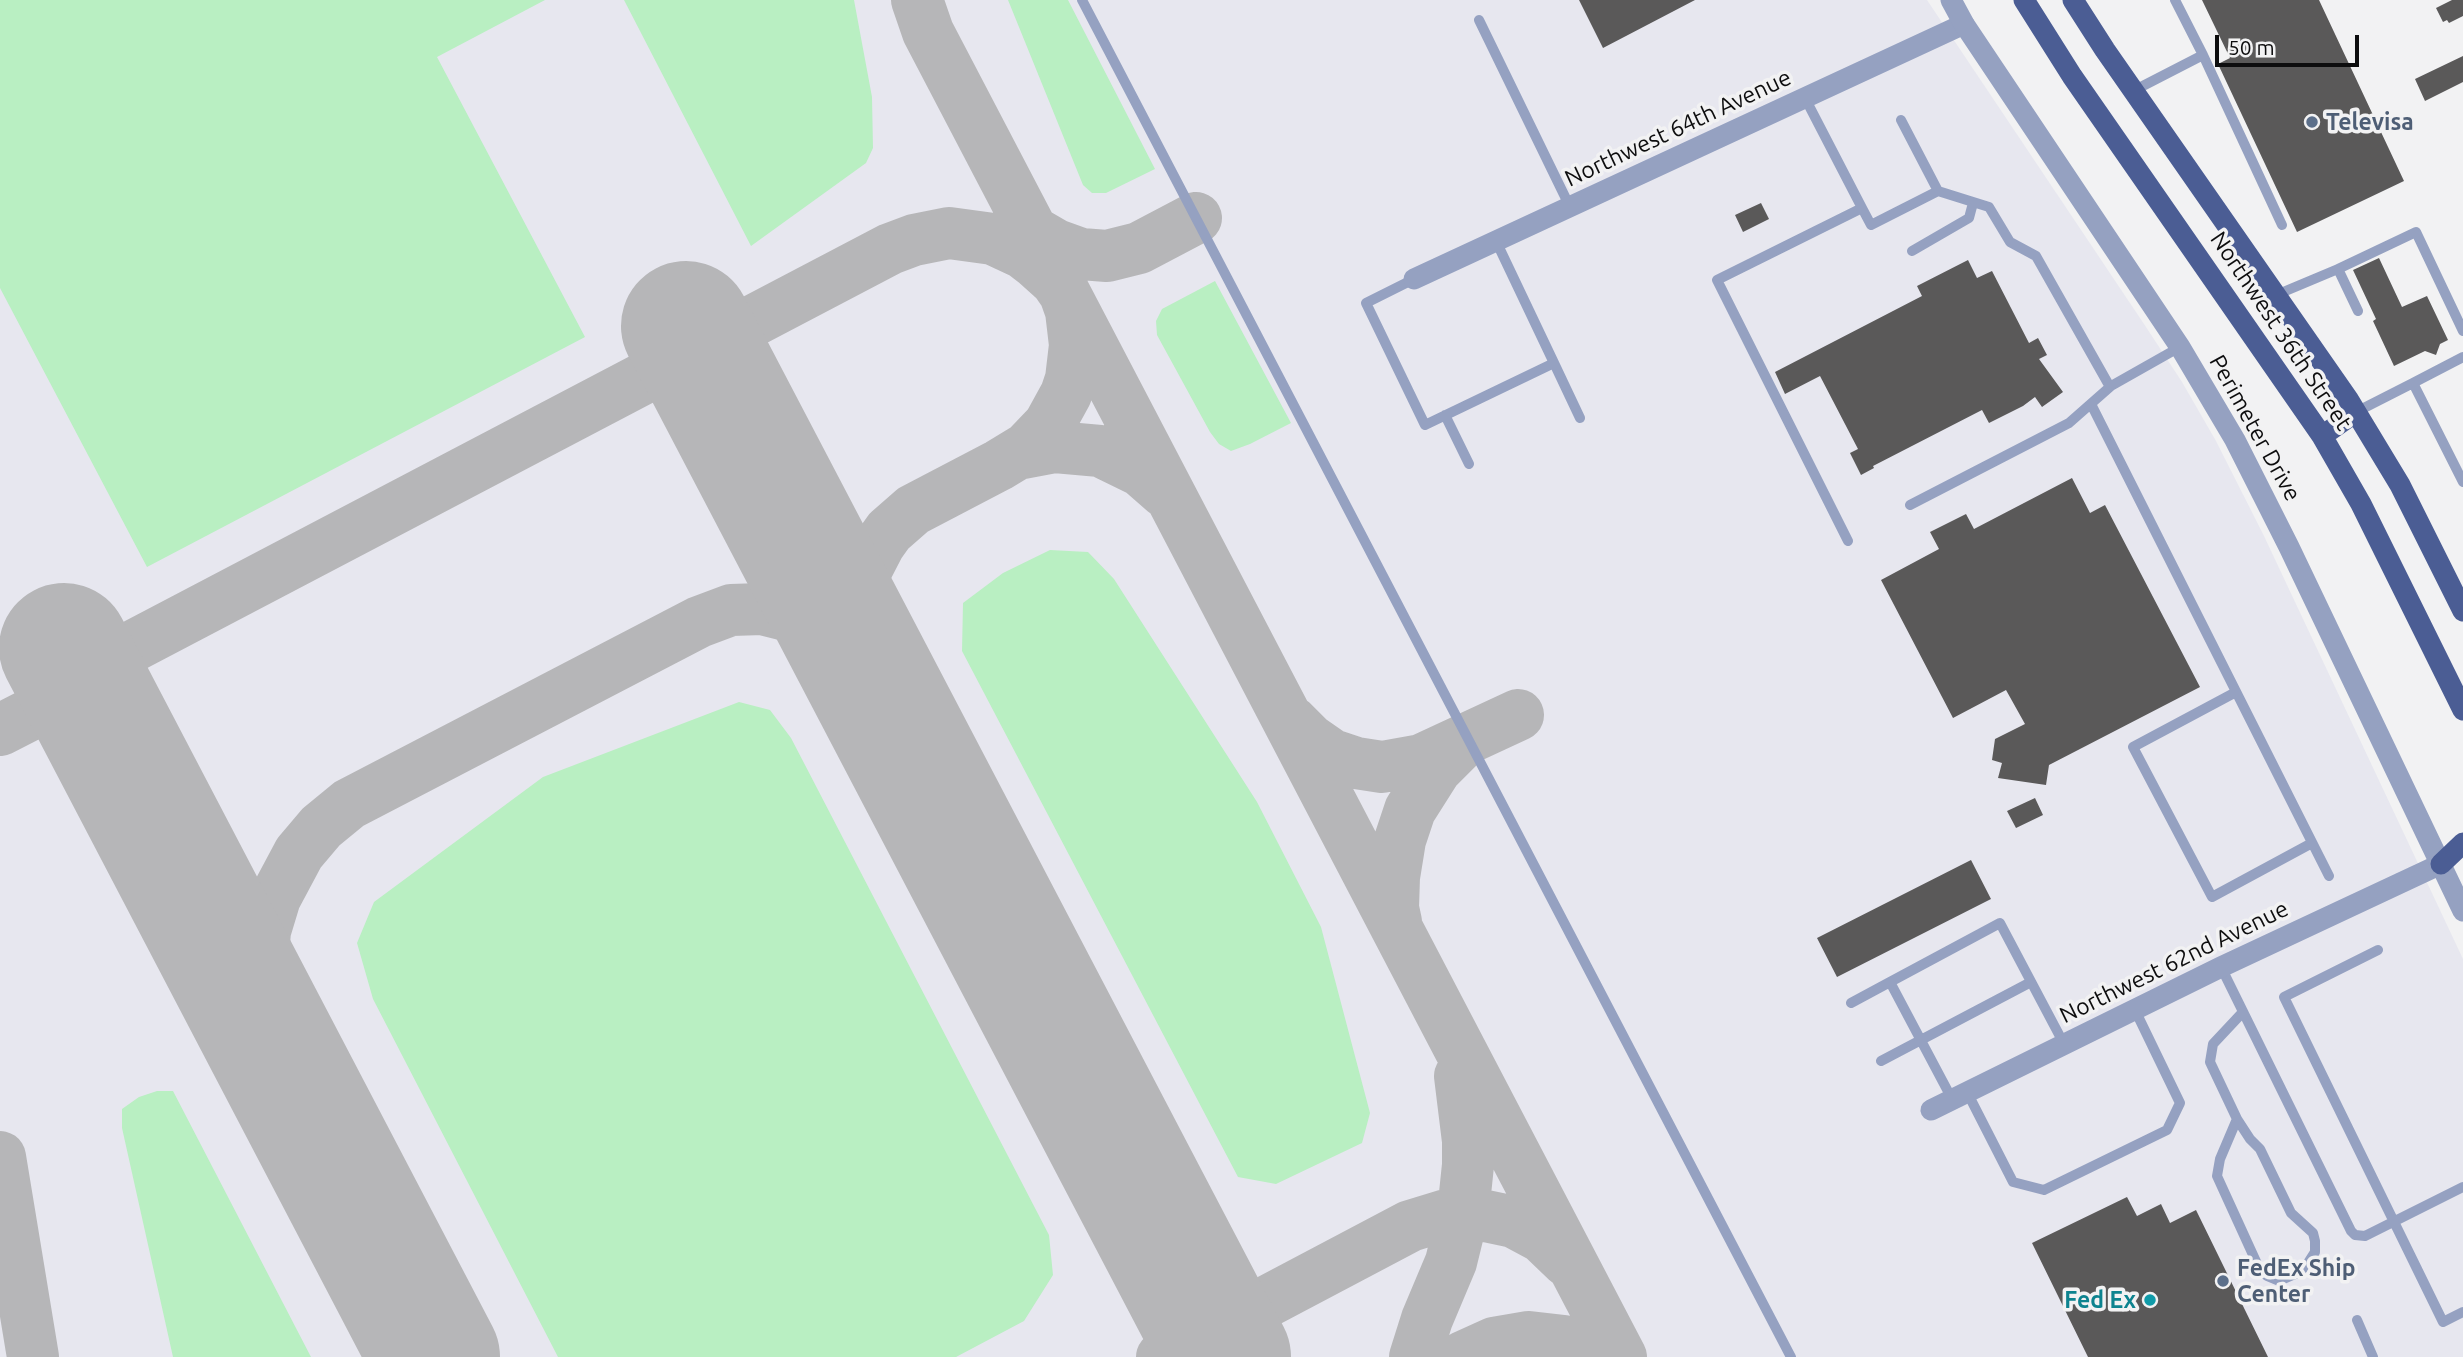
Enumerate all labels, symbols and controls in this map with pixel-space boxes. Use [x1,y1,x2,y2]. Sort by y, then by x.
scale bar [2218,21,2362,65]
text: 50 m [2228,35,2275,59]
street label: Northwest 64th Avenue [1561,63,1795,193]
place label: Televisa [2326,108,2414,136]
marker: Televisa [2304,114,2320,130]
street label: Northwest 36th Street [2204,227,2358,435]
street label: Perimeter Drive [2203,350,2307,506]
street label: Northwest 62nd Avenue [2055,895,2293,1029]
place label: FedEx Ship Center [2237,1254,2355,1308]
marker: FedEx Ship Center [2215,1273,2231,1289]
place label: Fed Ex [2064,1286,2136,1314]
marker: Fed Ex [2142,1292,2158,1308]

